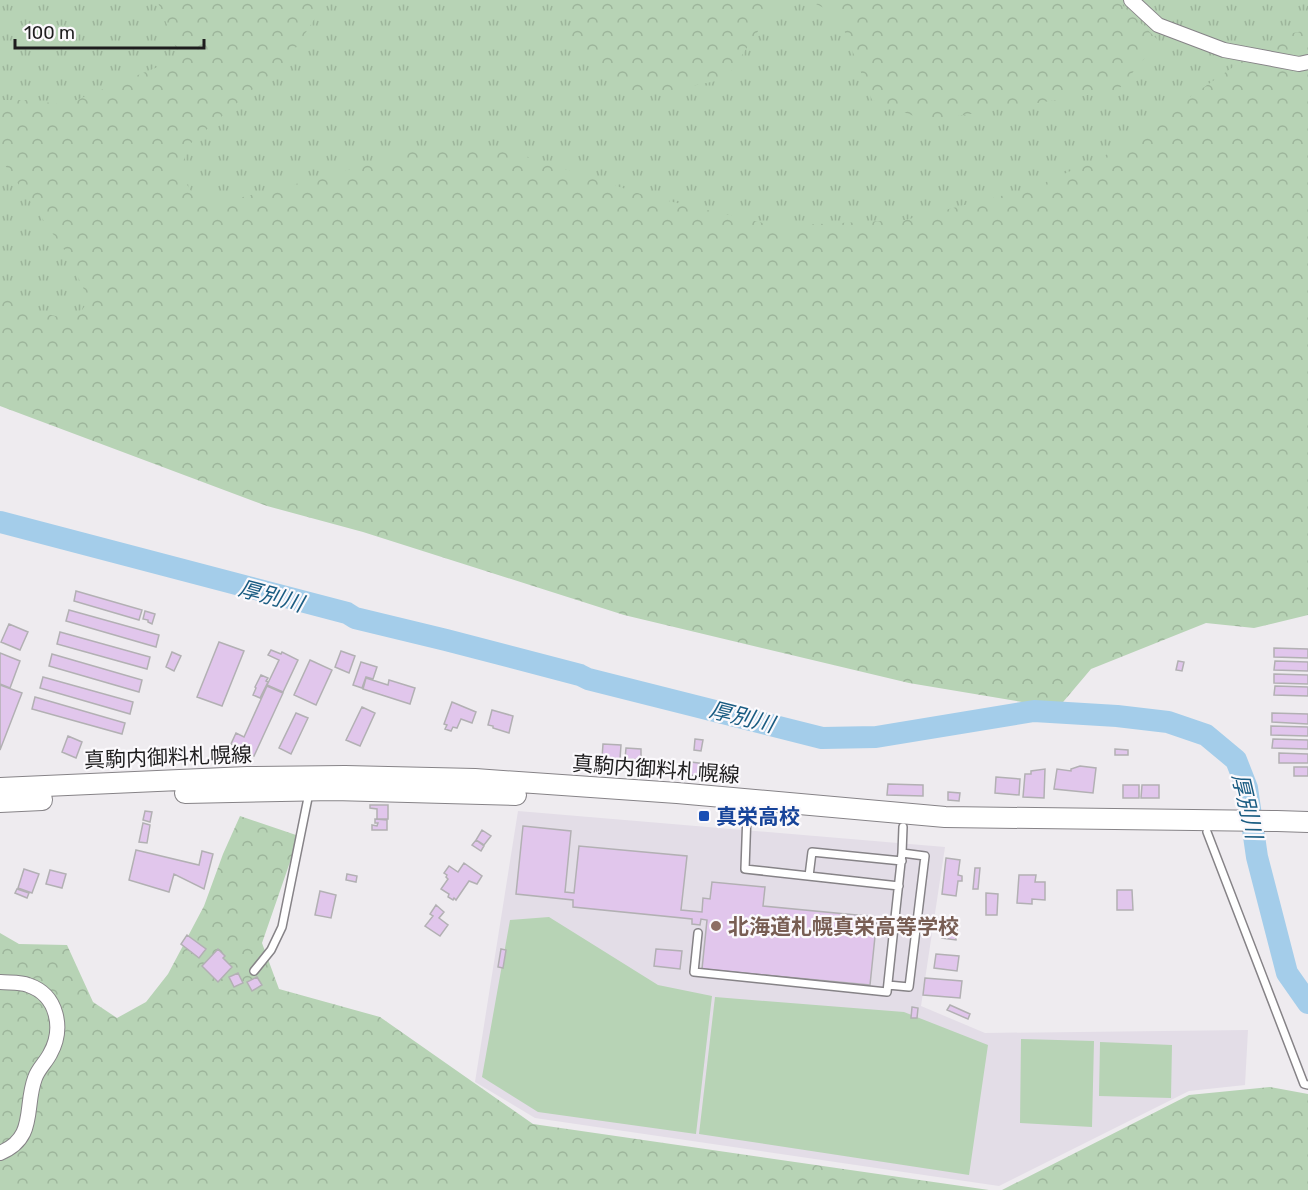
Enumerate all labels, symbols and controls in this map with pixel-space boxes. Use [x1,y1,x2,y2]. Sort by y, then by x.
scale bar [15,12,204,50]
text: 100 m [24,22,75,44]
water label: 厚別川 [236,574,308,618]
water label: 厚別川 [707,696,779,739]
street label: 真駒内御料札幌線 [84,742,252,772]
street label: 真駒内御料札幌線 [571,751,741,787]
water label: 厚別川 [1226,771,1268,843]
place label: 真栄高校 [716,804,800,829]
marker: 真栄高校 [697,809,711,823]
place label: 北海道札幌真栄高等学校 [728,914,959,939]
marker: 北海道札幌真栄高等学校 [709,919,723,933]

